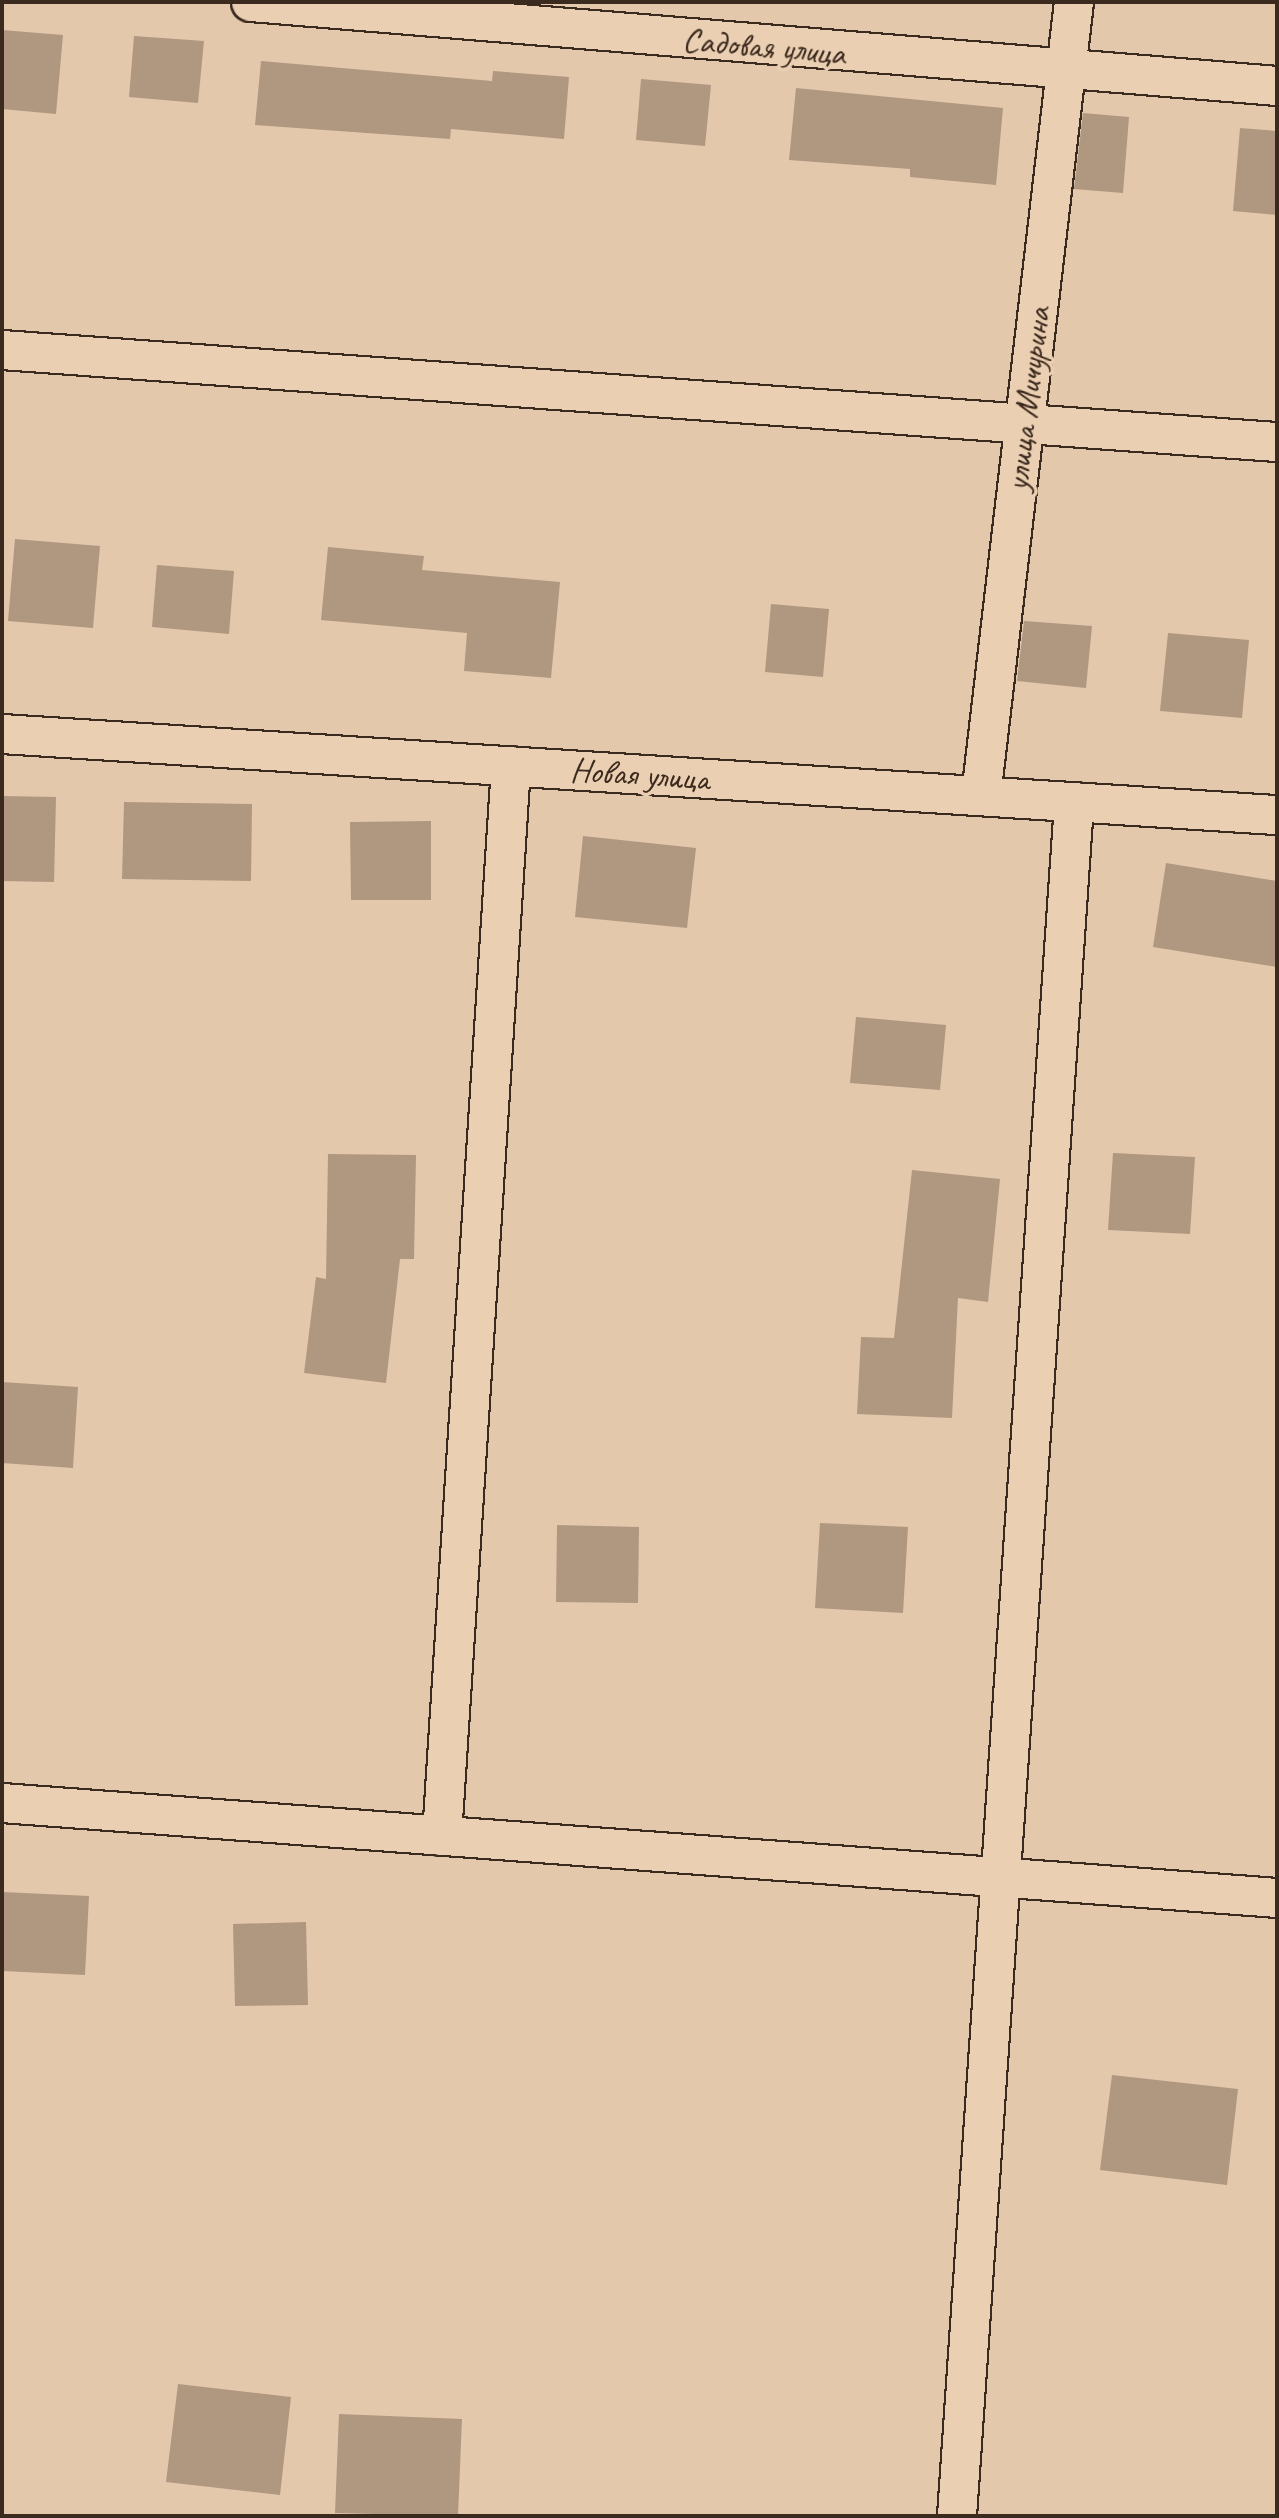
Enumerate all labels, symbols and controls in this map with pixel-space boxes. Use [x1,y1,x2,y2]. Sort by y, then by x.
street label: Садовая улица [680,18,848,74]
street label: улица Мичурина [995,304,1059,494]
street label: Новая улица [569,749,711,799]

